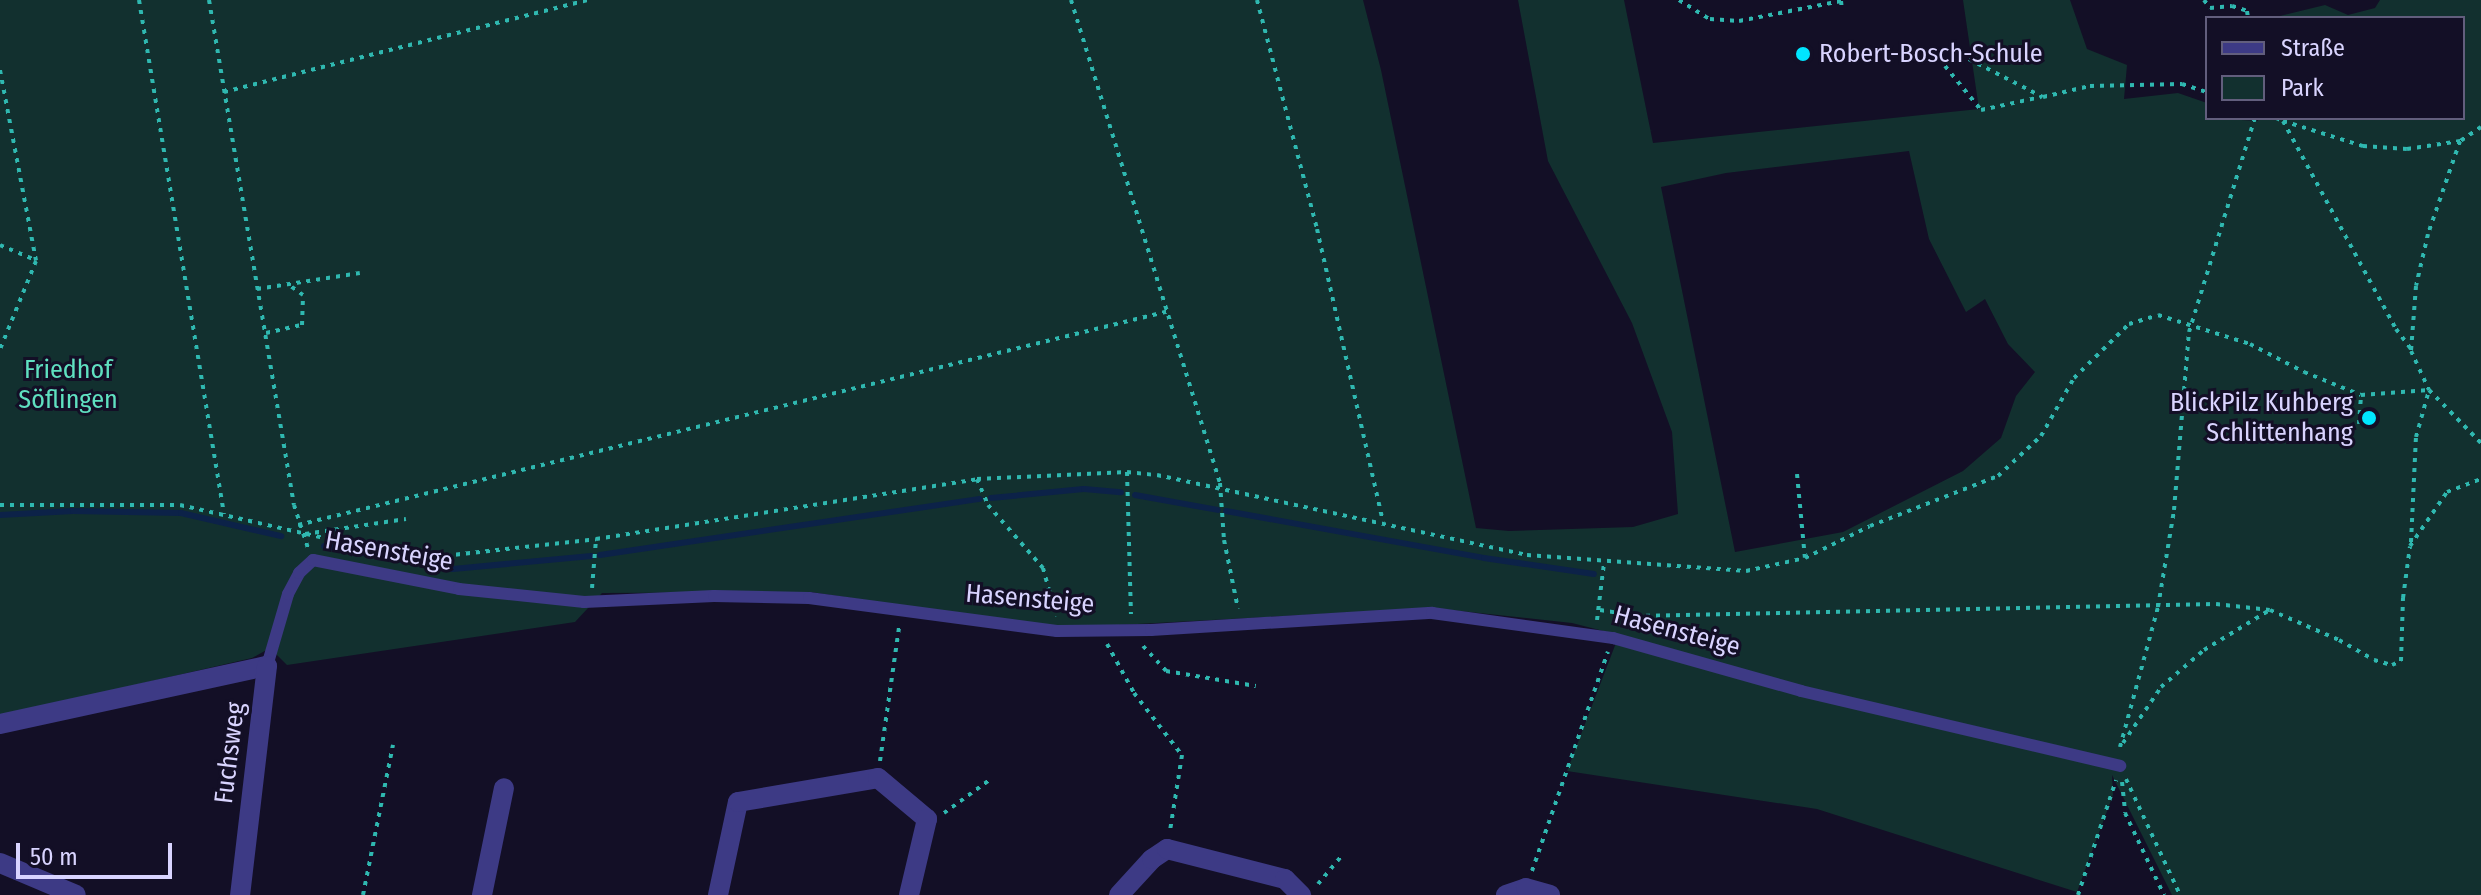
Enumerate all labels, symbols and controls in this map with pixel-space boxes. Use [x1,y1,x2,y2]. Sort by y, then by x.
legend [2205,16,2465,120]
text: Straße [2281,34,2345,62]
place label: Robert-Bosch-Schule [1819,38,2043,70]
marker: Robert-Bosch-Schule [1794,45,1812,63]
text: Park [2281,74,2324,102]
park label: Friedhof Söflingen [18,354,118,416]
place label: BlickPilz Kuhberg Schlittenhang [2170,387,2353,448]
marker: BlickPilz Kuhberg Schlittenhang [2360,409,2378,427]
street label: Hasensteige [323,524,455,578]
street label: Hasensteige [964,578,1096,620]
street label: Hasensteige [1611,599,1743,663]
street label: Fuchsweg [208,701,252,805]
scale bar [20,827,176,877]
text: 50 m [30,843,78,871]

